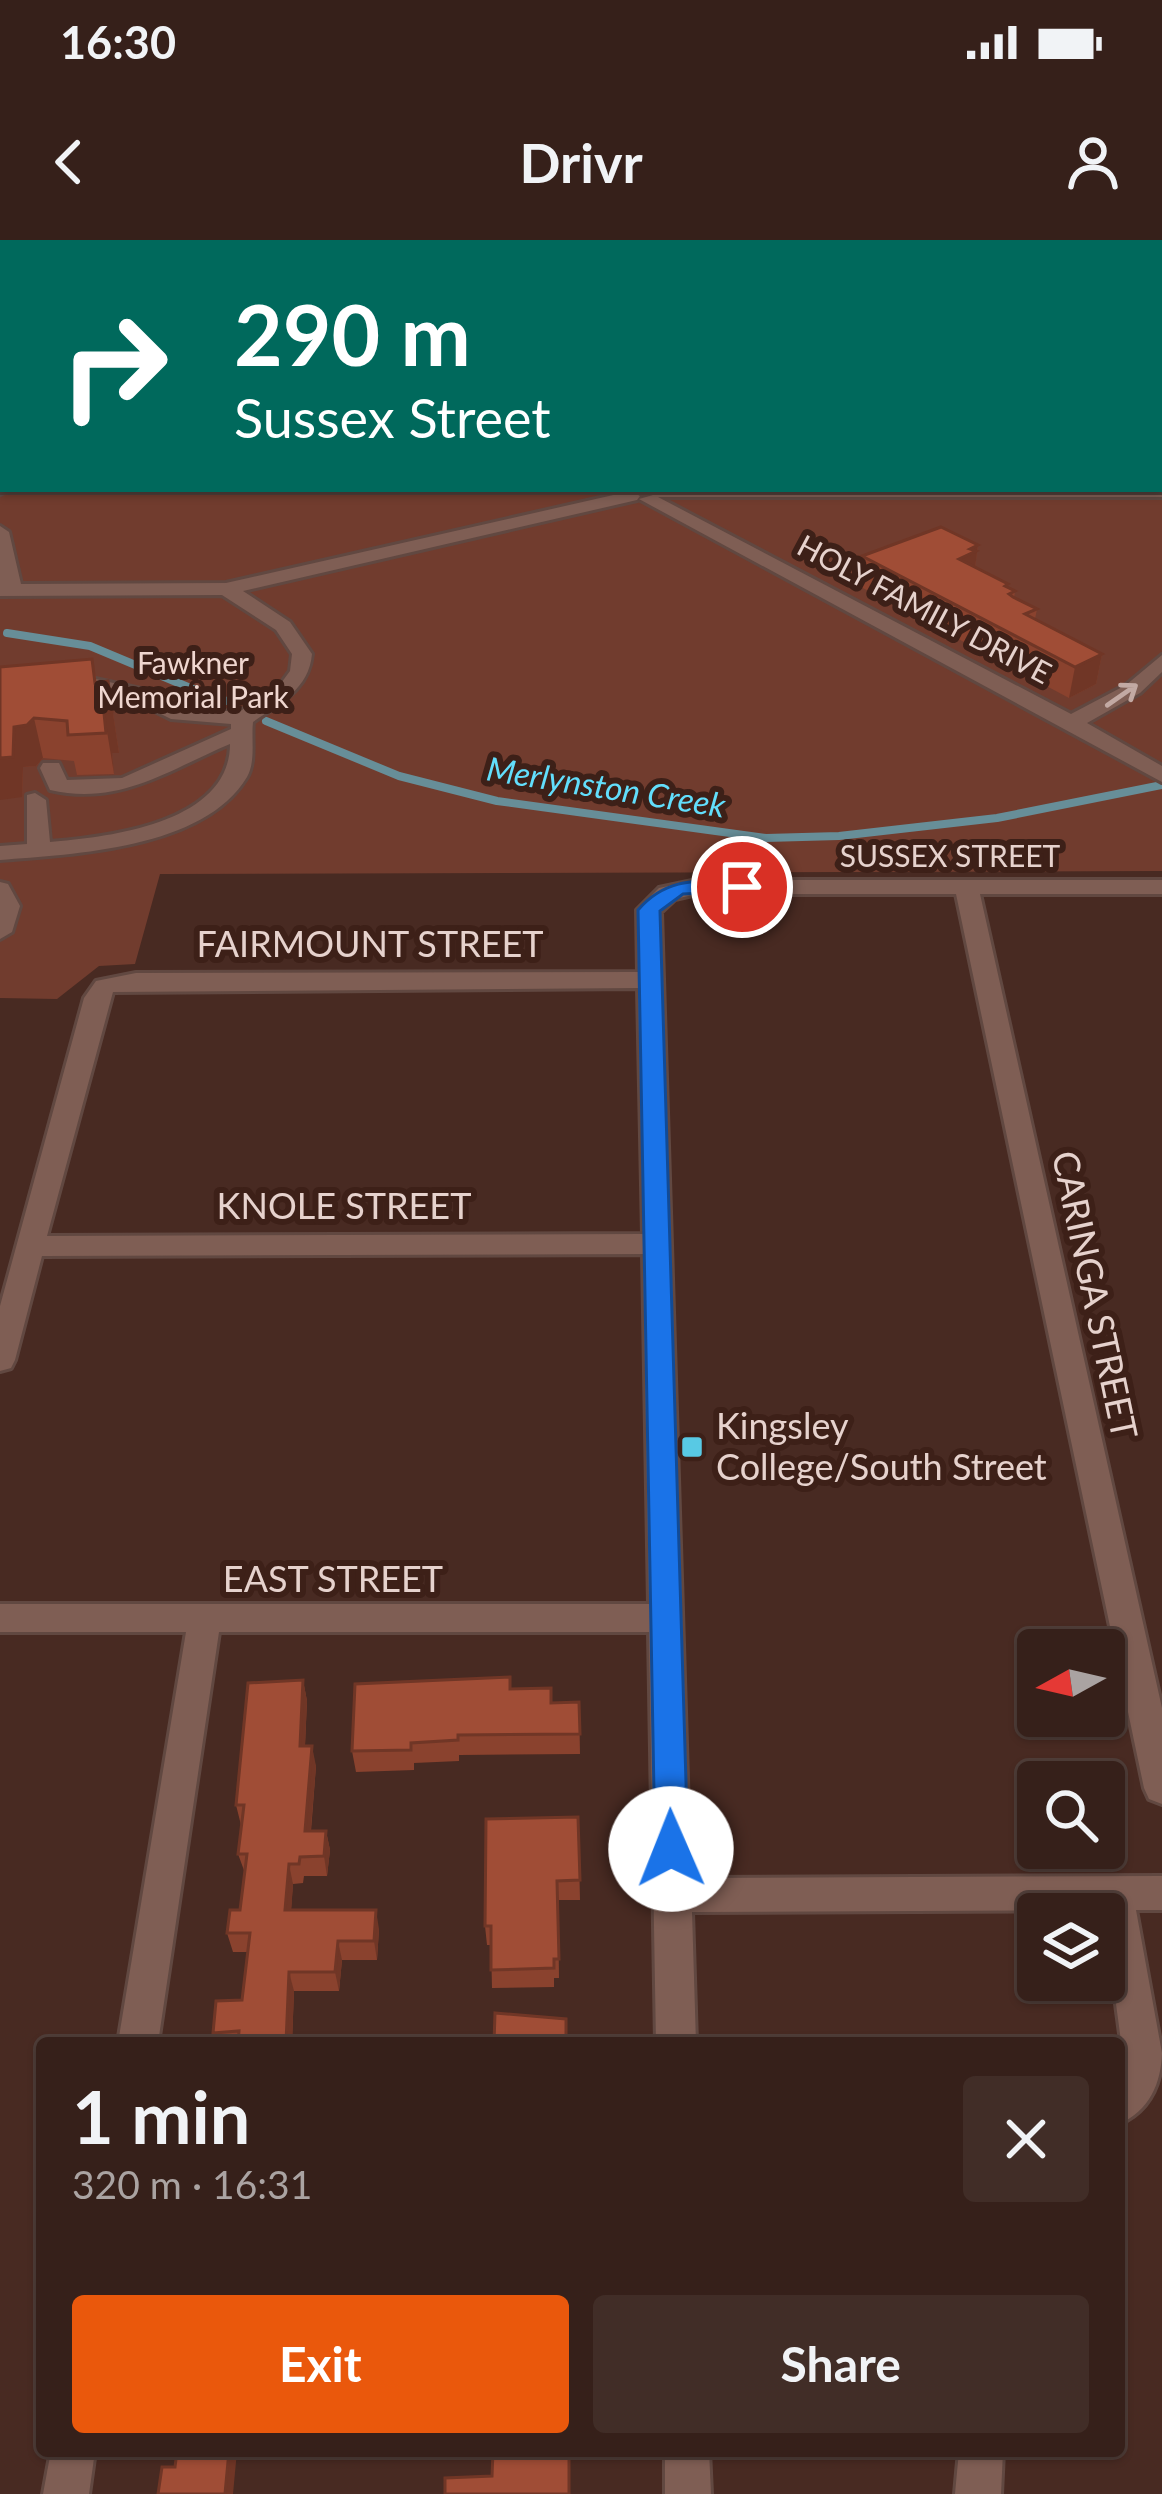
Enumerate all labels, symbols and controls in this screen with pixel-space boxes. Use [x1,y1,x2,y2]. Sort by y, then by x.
text: 16:30 [60,15,176,69]
icon: back [36,129,102,195]
icon: person [1060,129,1126,195]
text: Drivr [519,130,643,195]
text: 290 m [234,283,471,384]
icon: right [36,288,192,444]
text: Sussex Street [234,385,551,450]
street label: HOLY FAMILY DRIVE [792,526,1058,690]
park label: Fawkner Memorial Park [97,644,289,714]
one-way arrow [1105,683,1138,708]
water label: Merlynston Creek [484,747,729,825]
pin [691,836,793,938]
street label: SUSSEX STREET [840,837,1061,873]
icon: arrive [709,854,775,920]
street label: FAIRMOUNT STREET [196,921,544,965]
street label: CARINGA STREET [1044,1147,1148,1443]
street label: KNOLE STREET [217,1183,471,1227]
place label: Kingsley College/South Street [716,1403,1047,1488]
marker: Kingsley College/South Street [679,1434,705,1460]
street label: EAST STREET [223,1556,443,1600]
north arrow [1017,1629,1125,1737]
map controls [1017,1629,1125,2001]
button: search [1017,1761,1125,1869]
position arrow [608,1786,734,1912]
button: layers [1017,1893,1125,2001]
text: 1 min [72,2073,250,2159]
button: close [963,2076,1089,2202]
text: 320 m · 16:31 [72,2161,312,2207]
button: Exit [72,2295,569,2433]
button: Share [593,2295,1089,2433]

